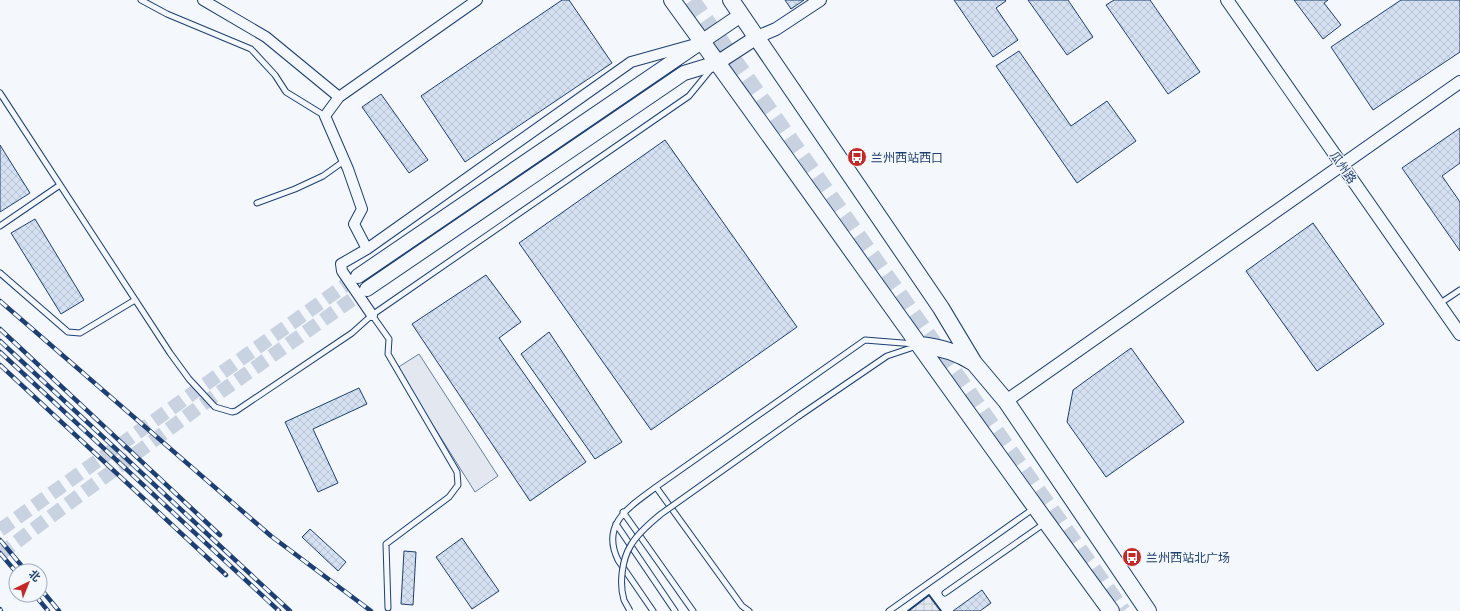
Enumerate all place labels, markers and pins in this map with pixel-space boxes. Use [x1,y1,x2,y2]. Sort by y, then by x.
bus stop icon: 兰州西站西口 [846,146,868,168]
place label: 兰州西站西口 [871,149,943,165]
bus stop icon: 兰州西站北广场 [1121,546,1143,568]
place label: 兰州西站北广场 [1146,549,1230,565]

